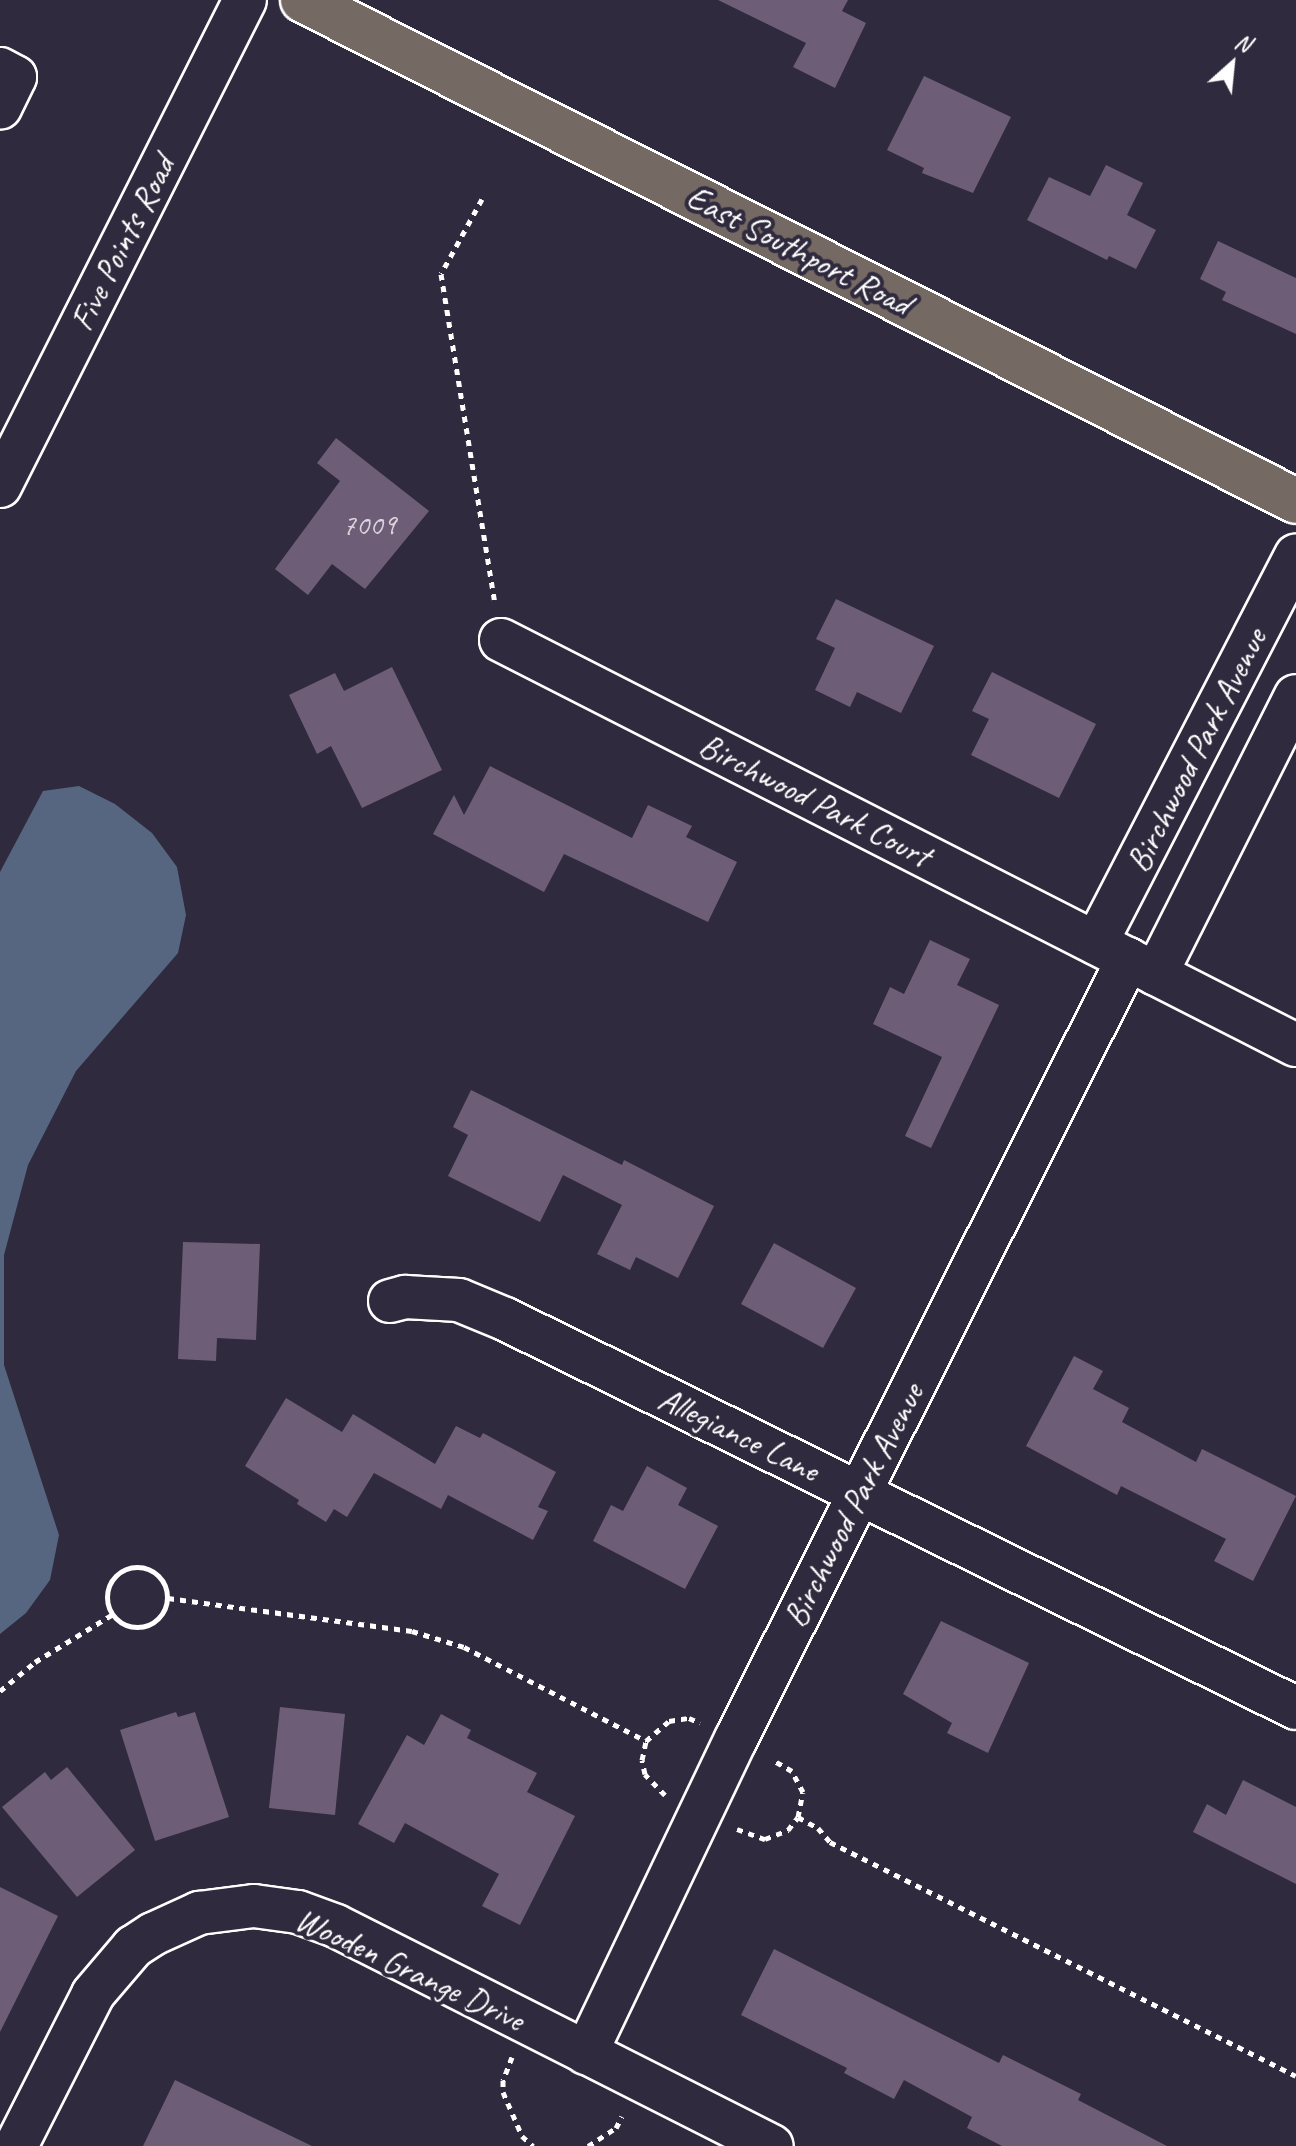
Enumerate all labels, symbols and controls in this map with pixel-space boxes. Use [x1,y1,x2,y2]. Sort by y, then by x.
north arrow [1192,24,1272,104]
text: N [1230,27,1255,58]
street label: Five Points Road [61,149,183,337]
street label: East Southport Road [681,176,917,324]
house number: 7009 [342,506,396,542]
street label: Birchwood Park Avenue [1117,622,1275,878]
street label: Birchwood Park Court [693,724,937,876]
street label: Allegiance Lane [652,1377,826,1491]
street label: Birchwood Park Avenue [774,1377,932,1633]
street label: Wooden Grange Drive [289,1898,531,2040]

